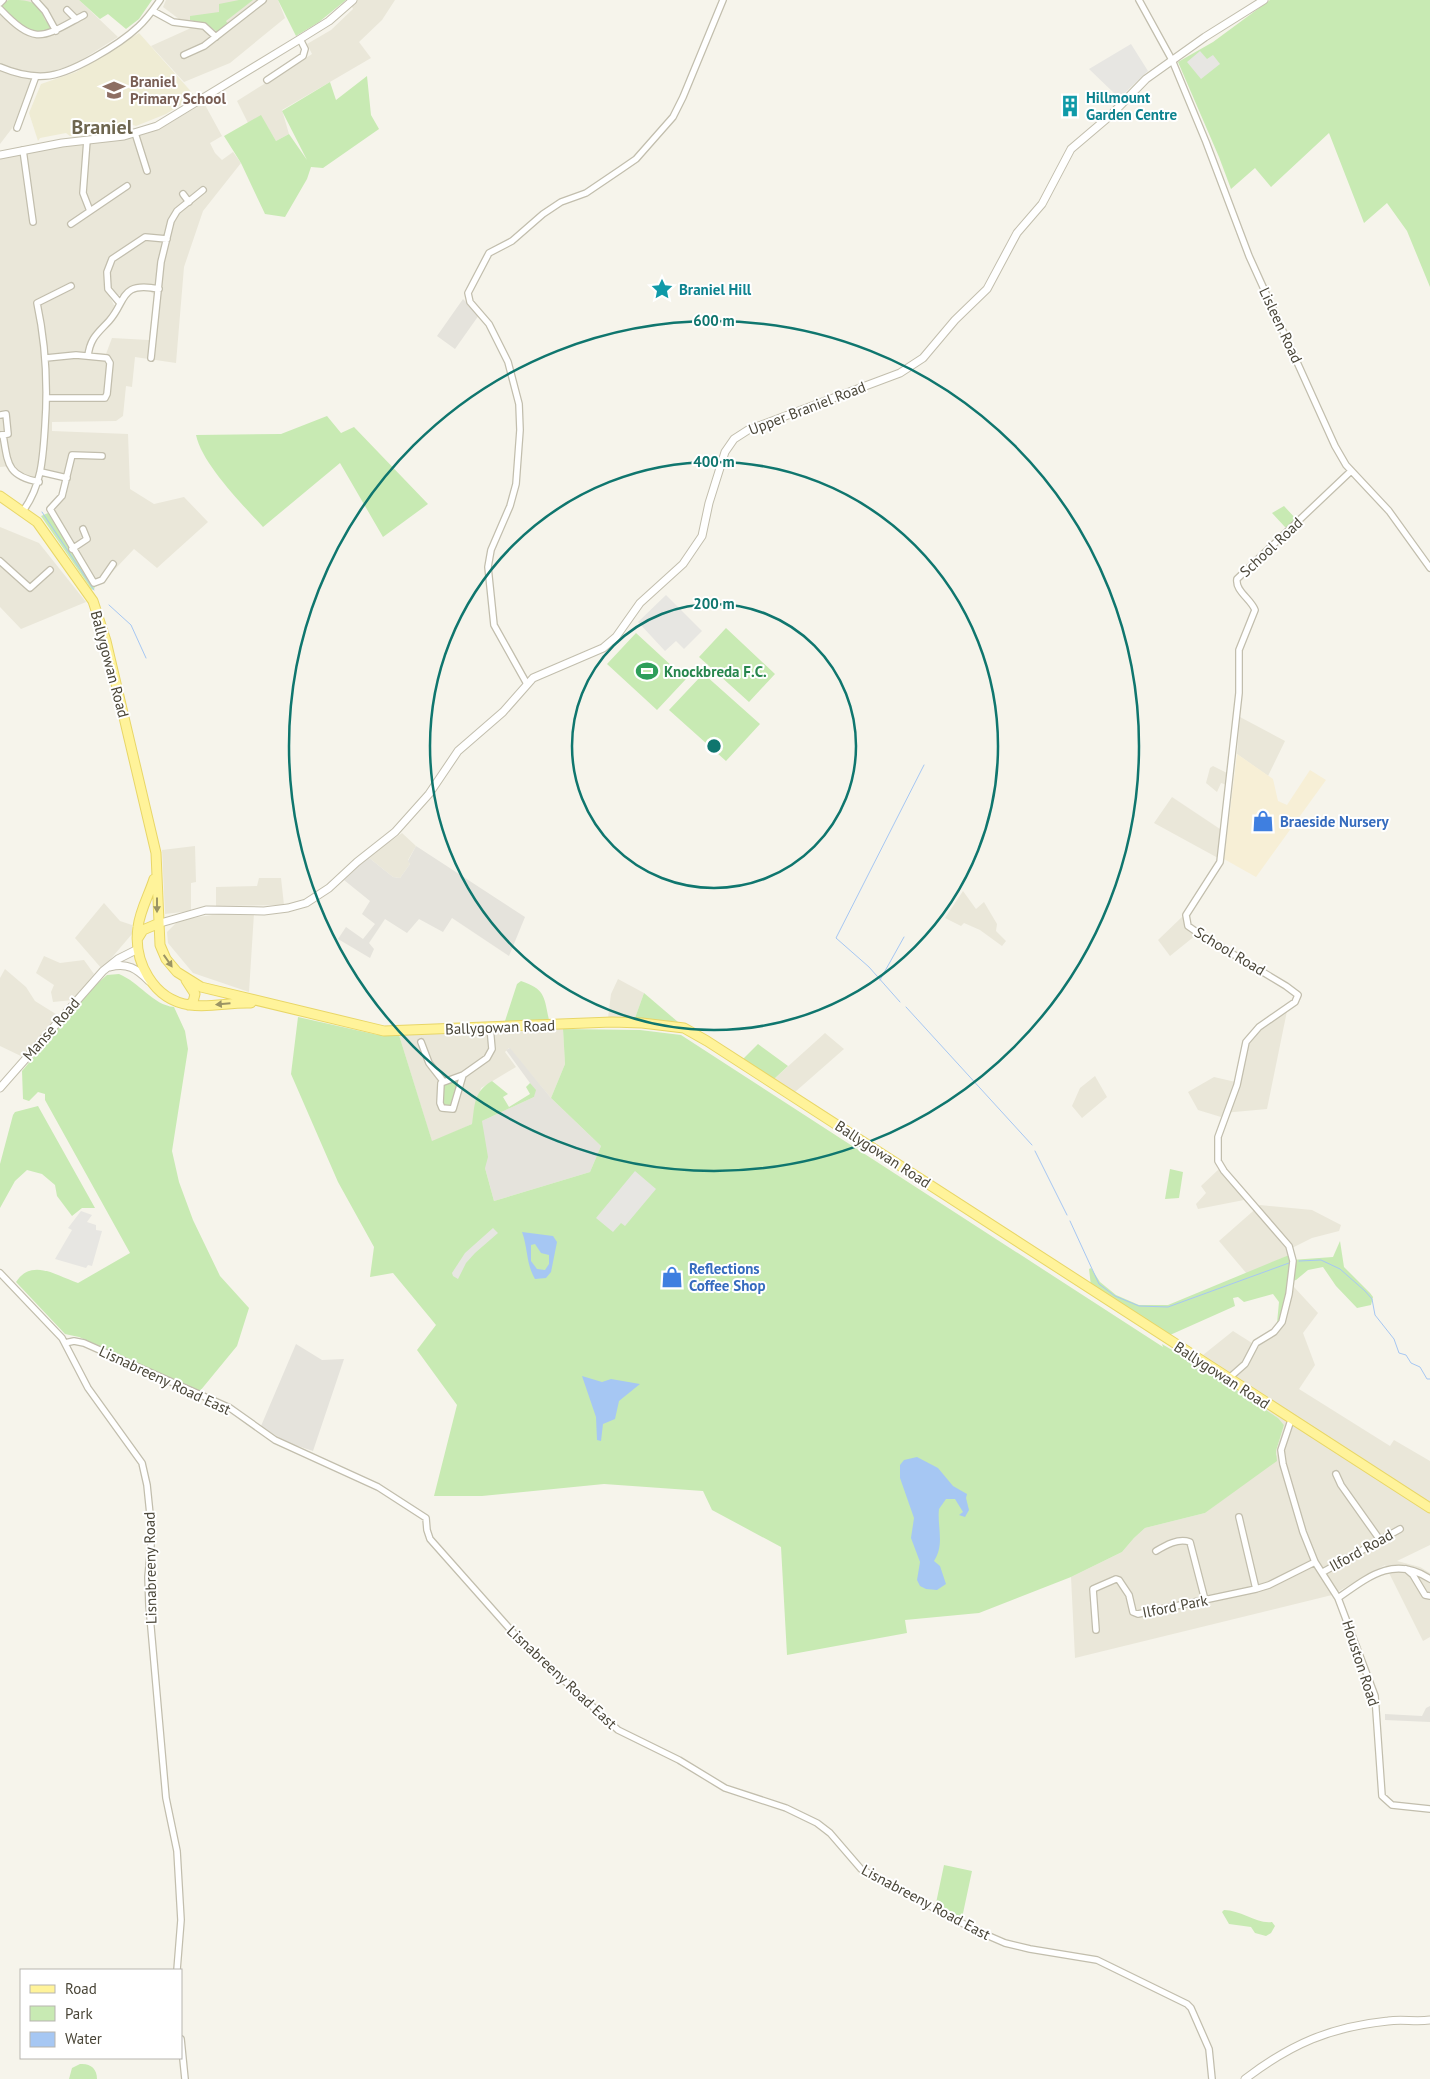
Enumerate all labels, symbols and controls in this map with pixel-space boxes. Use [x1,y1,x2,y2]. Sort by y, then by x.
place label: Braniel Primary School [130,72,226,108]
school or university icon: Braniel Primary School [101,77,127,103]
place label: Hillmount Garden Centre [1086,88,1177,124]
building icon: Hillmount Garden Centre [1057,93,1083,119]
district label: Braniel [71,114,133,140]
place icon: Braniel Hill [649,276,675,302]
place label: Braniel Hill [679,280,752,299]
street label: Lisleen Road [1255,284,1307,366]
text: 600 m [693,311,735,330]
street label: Upper Braniel Road [746,377,868,439]
text: 400 m [693,452,735,471]
street label: School Road [1236,513,1306,581]
text: 200 m [693,594,735,613]
street label: Ballygowan Road [87,608,133,720]
sports icon: Knockbreda F.C. [634,658,660,684]
place label: Knockbreda F.C. [664,662,767,681]
centre of rings [705,737,723,755]
shop icon: Braeside Nursery [1250,808,1276,834]
place label: Braeside Nursery [1280,812,1389,831]
one-way arrow [153,898,161,914]
street label: School Road [1191,922,1269,980]
one-way arrow [163,954,173,968]
street label: Manse Road [19,994,83,1064]
one-way arrow [215,1001,231,1009]
street label: Ballygowan Road [445,1016,555,1038]
street label: Ballygowan Road [832,1116,934,1192]
place label: Reflections Coffee Shop [689,1259,766,1295]
shop icon: Reflections Coffee Shop [659,1264,685,1290]
street label: Ballygowan Road [1171,1337,1273,1413]
street label: Lisnabreeny Road East [96,1341,234,1419]
street label: Lisnabreeny Road [140,1512,160,1624]
street label: Ilford Road [1326,1525,1396,1575]
street label: Ilford Park [1141,1590,1210,1622]
street label: Houston Road [1338,1618,1384,1708]
street label: Lisnabreeny Road East [503,1621,621,1733]
street label: Lisnabreeny Road East [858,1860,994,1944]
legend [20,1969,182,2059]
text: Road [65,1979,97,1998]
text: Park [65,2004,93,2023]
text: Water [65,2029,102,2048]

